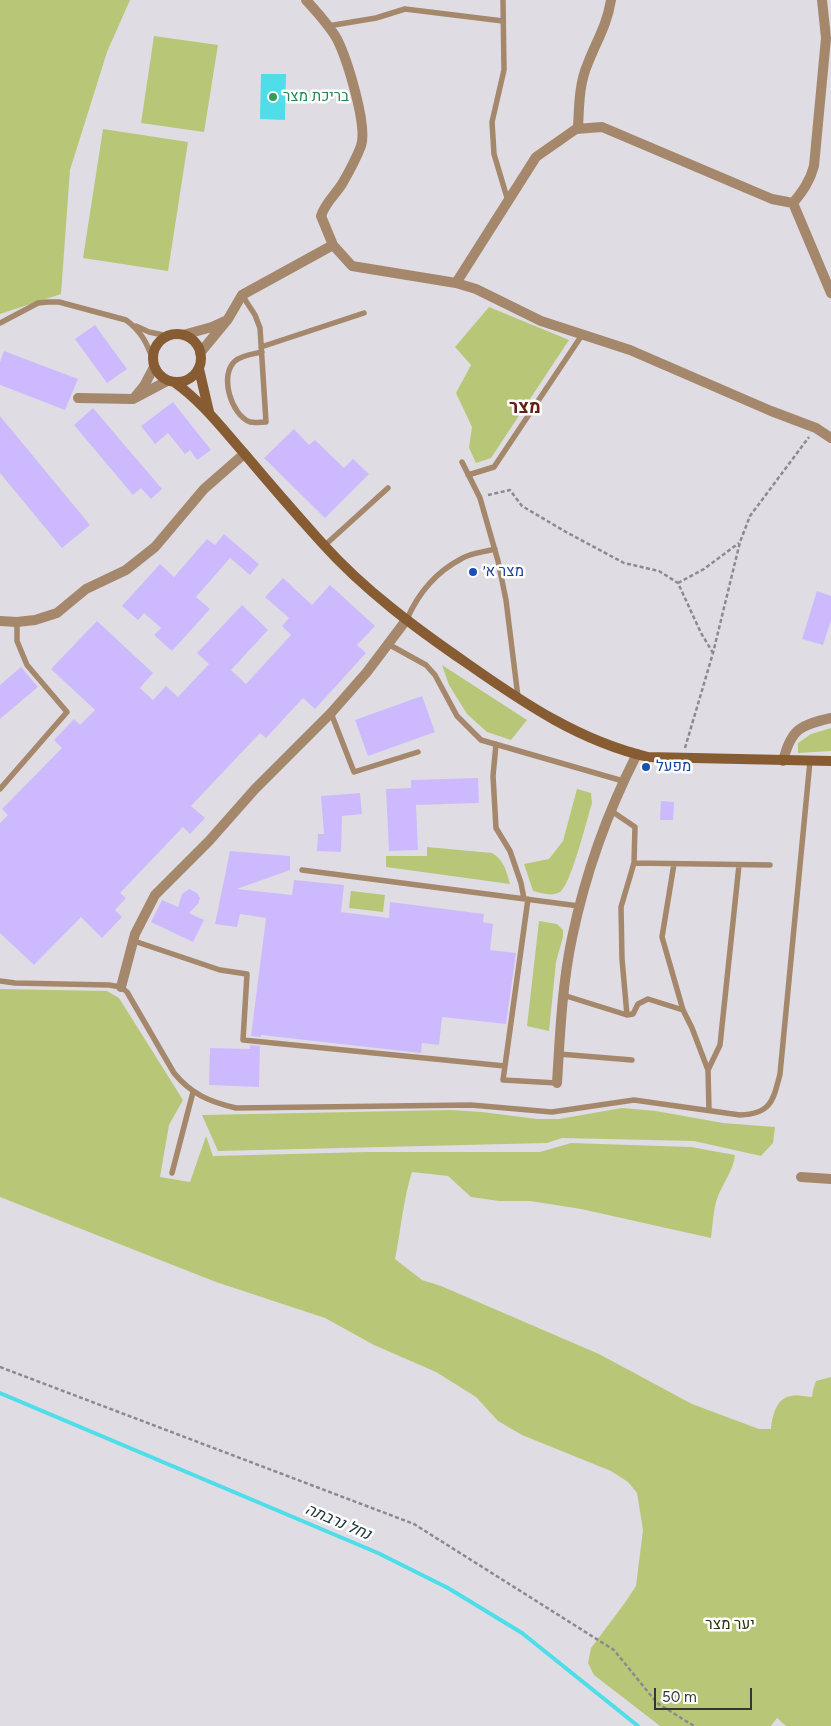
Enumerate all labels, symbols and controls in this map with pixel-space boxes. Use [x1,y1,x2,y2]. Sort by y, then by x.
place label: בריכת מצר [283,88,349,106]
marker: בריכת מצר [267,91,279,103]
district label: מצר [509,397,541,419]
place label: מצר א׳ [483,563,524,581]
marker: מצר א׳ [467,566,479,578]
place label: מפעל [656,758,691,776]
marker: מפעל [640,761,652,773]
water label: נחל נרבתה [302,1500,374,1544]
park label: יער מצר [705,1616,755,1634]
scale bar [656,1678,754,1710]
text: 50 m [662,1688,697,1706]

